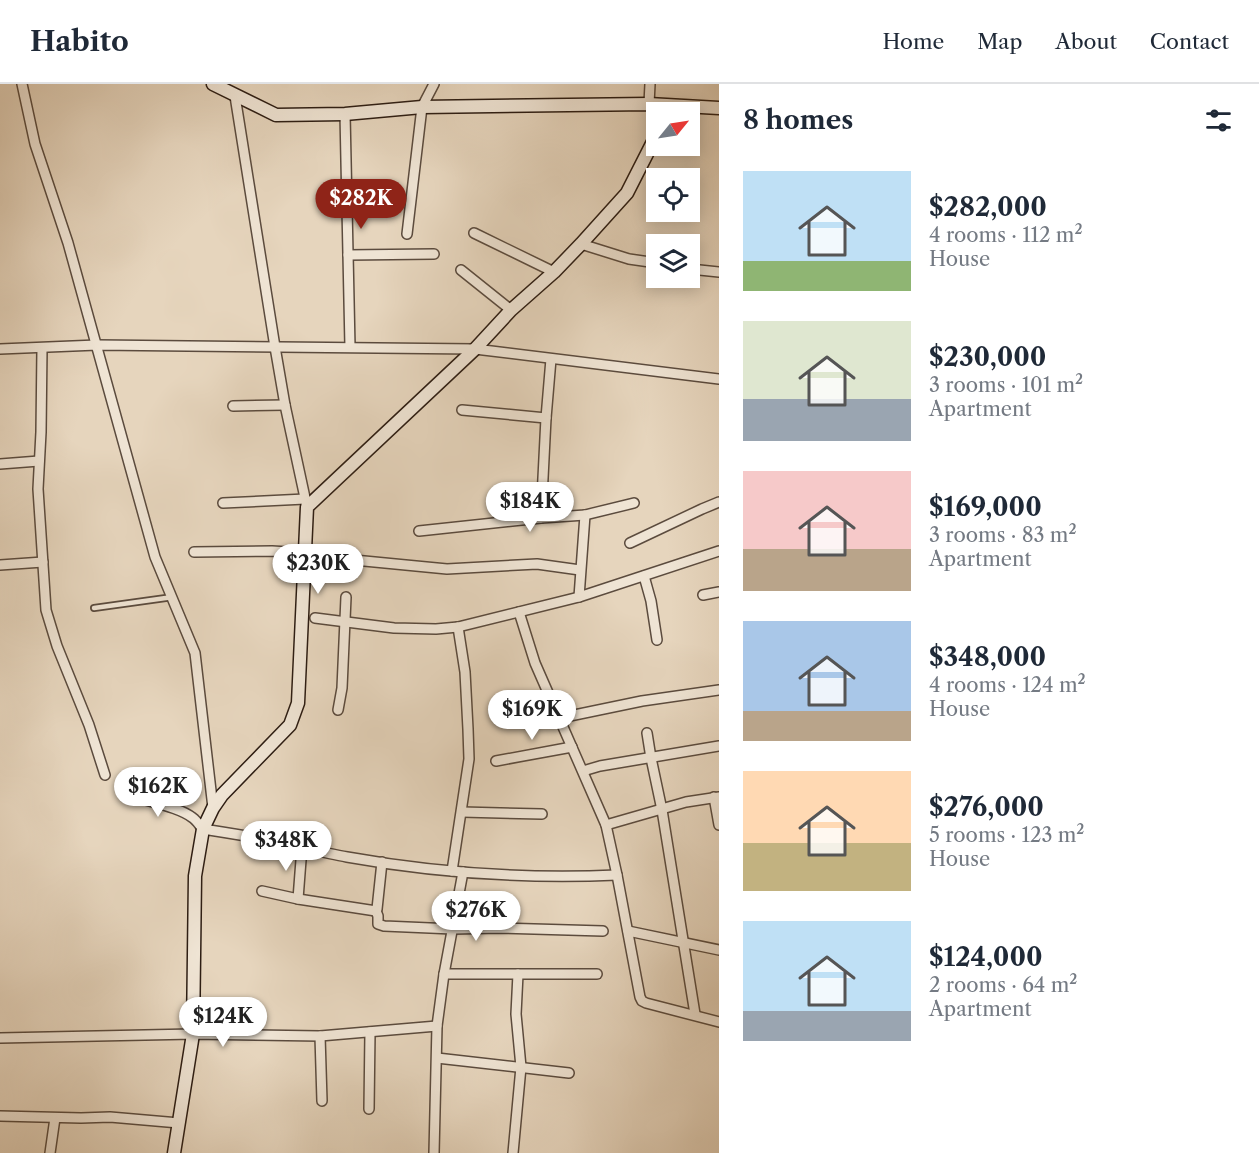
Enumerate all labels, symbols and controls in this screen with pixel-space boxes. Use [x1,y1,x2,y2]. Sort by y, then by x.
text: Habito [30,24,129,58]
text: Home [883,29,944,54]
text: Map [977,29,1022,54]
text: About [1055,29,1117,54]
text: Contact [1150,29,1229,54]
north arrow [646,102,700,156]
map controls [646,102,700,288]
text: 8 homes [743,104,853,136]
icon: filters [1202,104,1235,137]
button: locate [646,168,700,222]
pin: $282K [319,179,403,230]
text: $282K [329,186,393,210]
text: $282,000 [929,191,1047,223]
icon: home [791,195,863,267]
text: 4 rooms · 112 m² [929,223,1083,247]
button: layers [646,234,700,288]
text: House [929,247,990,271]
text: $230,000 [929,341,1046,373]
icon: home [791,345,863,417]
text: 3 rooms · 101 m² [929,373,1083,397]
text: Apartment [929,397,1032,421]
pin: $184K [488,482,572,533]
text: $184K [500,489,560,513]
text: $169,000 [929,491,1042,523]
icon: home [791,495,863,567]
text: 3 rooms · 83 m² [929,523,1077,547]
pin: $230K [276,544,360,595]
text: Apartment [929,547,1032,571]
text: $230K [287,551,350,575]
text: $348,000 [929,641,1046,673]
icon: home [791,645,863,717]
text: 4 rooms · 124 m² [929,673,1086,697]
pin: $169K [490,690,574,741]
text: $169K [502,697,562,721]
text: House [929,697,990,721]
pin: $162K [116,767,200,818]
text: $162K [128,774,188,798]
text: $276,000 [929,791,1044,823]
icon: home [791,795,863,867]
pin: $348K [244,821,328,872]
text: 5 rooms · 123 m² [929,823,1085,847]
text: $348K [255,828,317,852]
text: House [929,847,990,871]
pin: $276K [434,891,518,942]
text: $276K [446,898,506,922]
text: $124,000 [929,941,1043,973]
icon: home [791,945,863,1017]
text: 2 rooms · 64 m² [929,973,1078,997]
pin: $124K [181,997,265,1048]
text: Apartment [929,997,1032,1021]
text: $124K [193,1004,253,1028]

